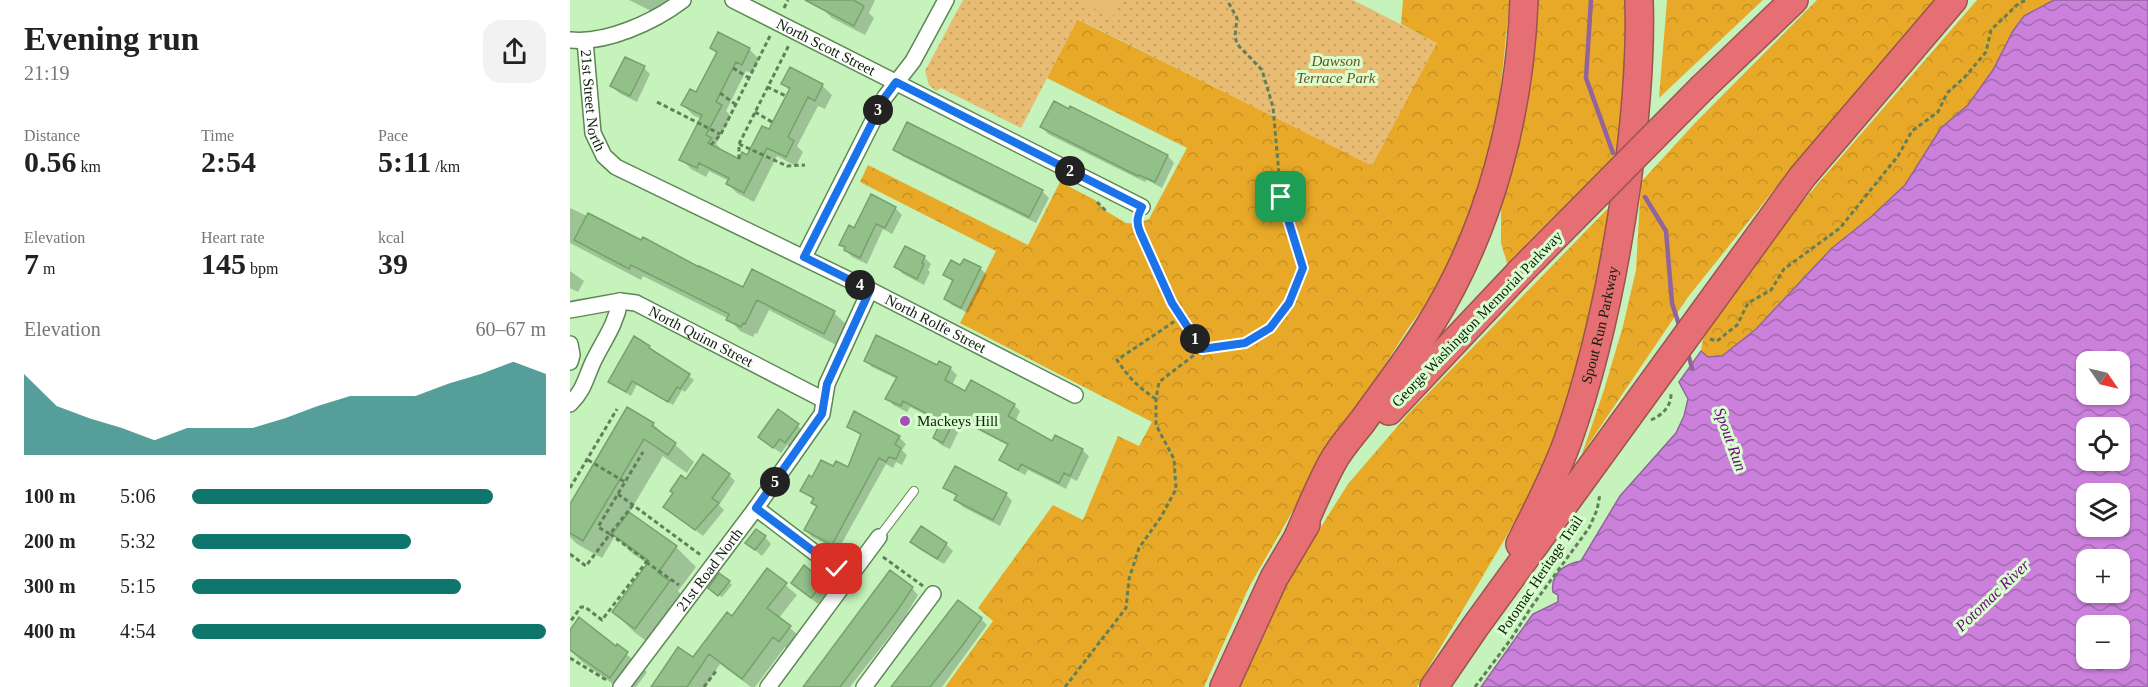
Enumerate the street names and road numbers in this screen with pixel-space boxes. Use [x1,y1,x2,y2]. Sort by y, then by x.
street label: North Scott Street [774,15,879,79]
street label: 21st Street North [578,49,609,154]
street label: George Washington Memorial Parkway [1389,228,1566,410]
street label: Spout Run Parkway [1578,265,1621,386]
street label: North Rolfe Street [883,291,989,356]
street label: North Quinn Street [646,303,756,370]
street label: Potomac Heritage Trail [1494,513,1586,637]
street label: 21st Road North [673,525,746,614]

